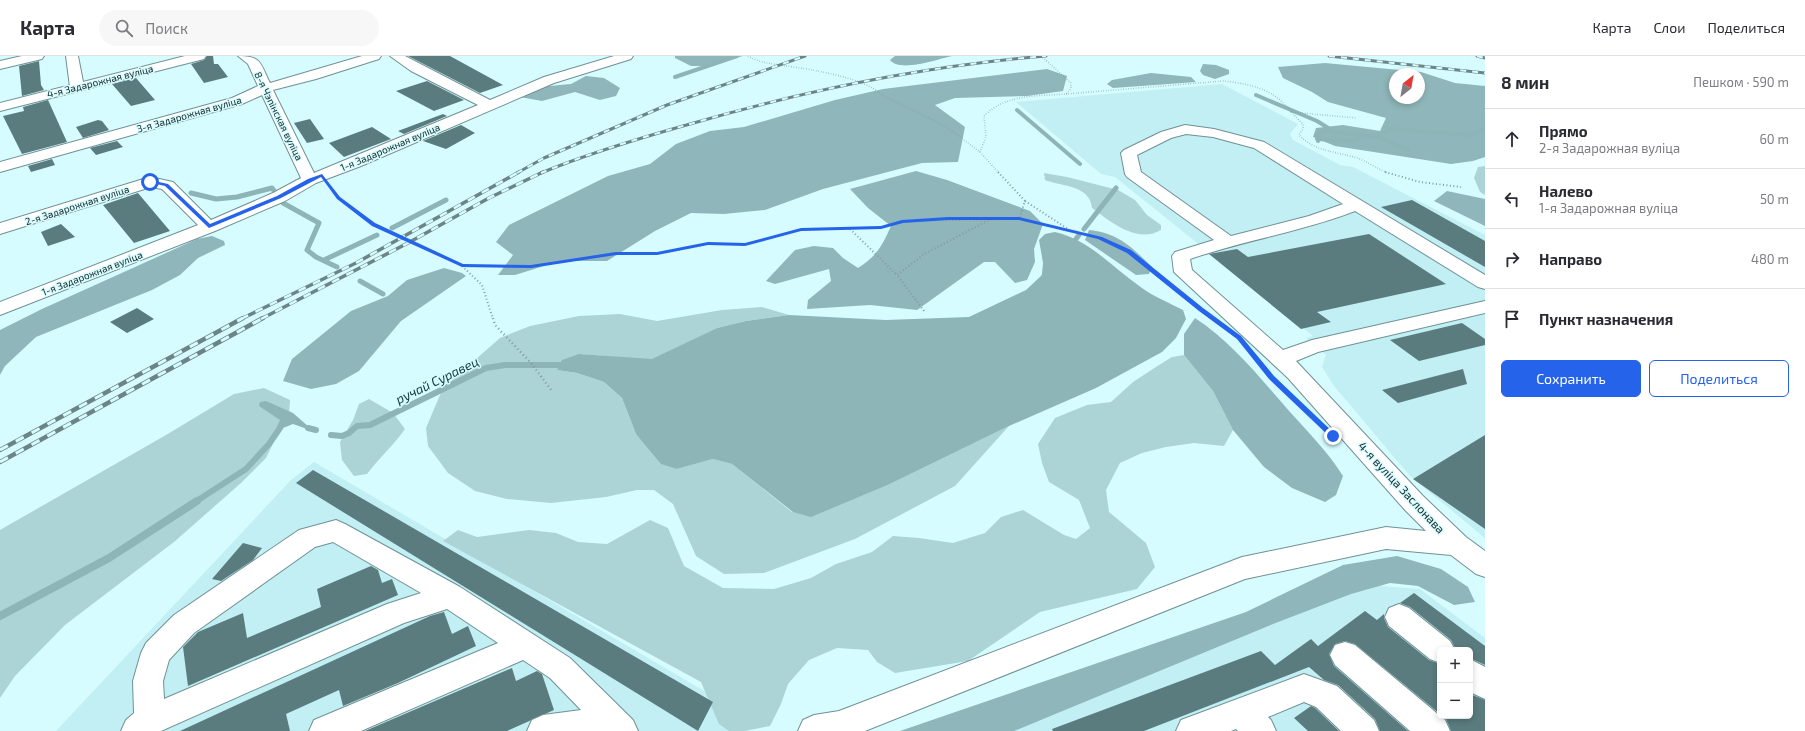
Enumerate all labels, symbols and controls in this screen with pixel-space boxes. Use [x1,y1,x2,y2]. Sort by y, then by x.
search box [99,10,379,46]
text: Карта [20,16,75,39]
icon: search [113,17,135,39]
text: Поиск [145,19,188,37]
text: Карта [1592,19,1631,36]
text: Слои [1653,19,1685,36]
text: Поделиться [1707,19,1785,36]
street label: 4-я Задарожная вуліца [46,62,155,101]
north arrow [1389,68,1425,104]
street label: 8-я Чэпінская вуліца [251,70,306,163]
text: 8 мин [1501,72,1549,92]
text: Пешком · 590 m [1693,74,1789,90]
street label: 3-я Задарожная вуліца [135,93,243,136]
street label: 1-я Задарожная вуліца [338,121,442,174]
text: Прямо [1539,122,1588,140]
icon: ahead [1501,128,1523,150]
text: 60 m [1759,131,1789,147]
text: 2-я Задарожная вуліца [1539,140,1680,156]
route start [141,173,159,191]
text: Налево [1539,182,1593,200]
street label: 2-я Задарожная вуліца [23,183,131,228]
icon: left [1501,188,1523,210]
text: 50 m [1760,191,1789,207]
text: 1-я Задарожная вуліца [1539,200,1678,216]
street label: 1-я Задарожная вуліца [40,248,144,299]
icon: right [1501,248,1523,270]
text: Направо [1539,250,1602,268]
text: 480 m [1751,251,1789,267]
icon: arrive [1501,308,1523,330]
text: Пункт назначения [1539,310,1673,328]
water label: ручай Суравец [393,353,481,407]
button: Сохранить [1501,360,1641,397]
button: Поделиться [1649,360,1789,397]
route end [1324,427,1342,445]
street label: 4-я вуліца Заслонава [1355,438,1448,536]
map controls [1437,647,1473,719]
button: + [1437,647,1473,683]
button: − [1437,683,1473,719]

